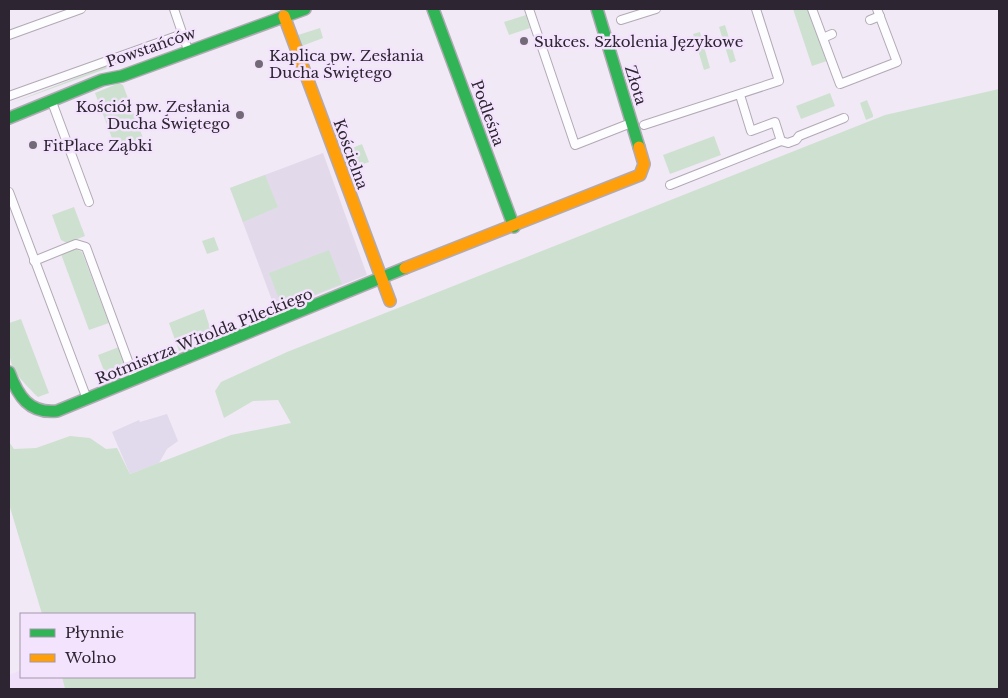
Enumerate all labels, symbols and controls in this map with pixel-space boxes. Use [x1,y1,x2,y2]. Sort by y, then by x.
street label: Powstańców [104,23,198,71]
place label: Sukces. Szkolenia Językowe [534,32,743,51]
marker: Sukces. Szkolenia Językowe [518,35,530,47]
place label: Kaplica pw. Zesłania Ducha Świętego [269,46,425,82]
marker: Kaplica pw. Zesłania Ducha Świętego [253,58,265,70]
street label: Złota [621,63,651,108]
street label: Podleśna [467,77,509,149]
place label: Kościół pw. Zesłania Ducha Świętego [76,97,231,133]
marker: Kościół pw. Zesłania Ducha Świętego [234,109,246,121]
street label: Kościelna [330,116,373,192]
place label: FitPlace Ząbki [43,136,152,155]
marker: FitPlace Ząbki [27,139,39,151]
street label: Rotmistrza Witolda Pileckiego [93,284,315,388]
legend [20,613,195,678]
text: Płynnie [65,623,124,642]
text: Wolno [64,648,116,667]

